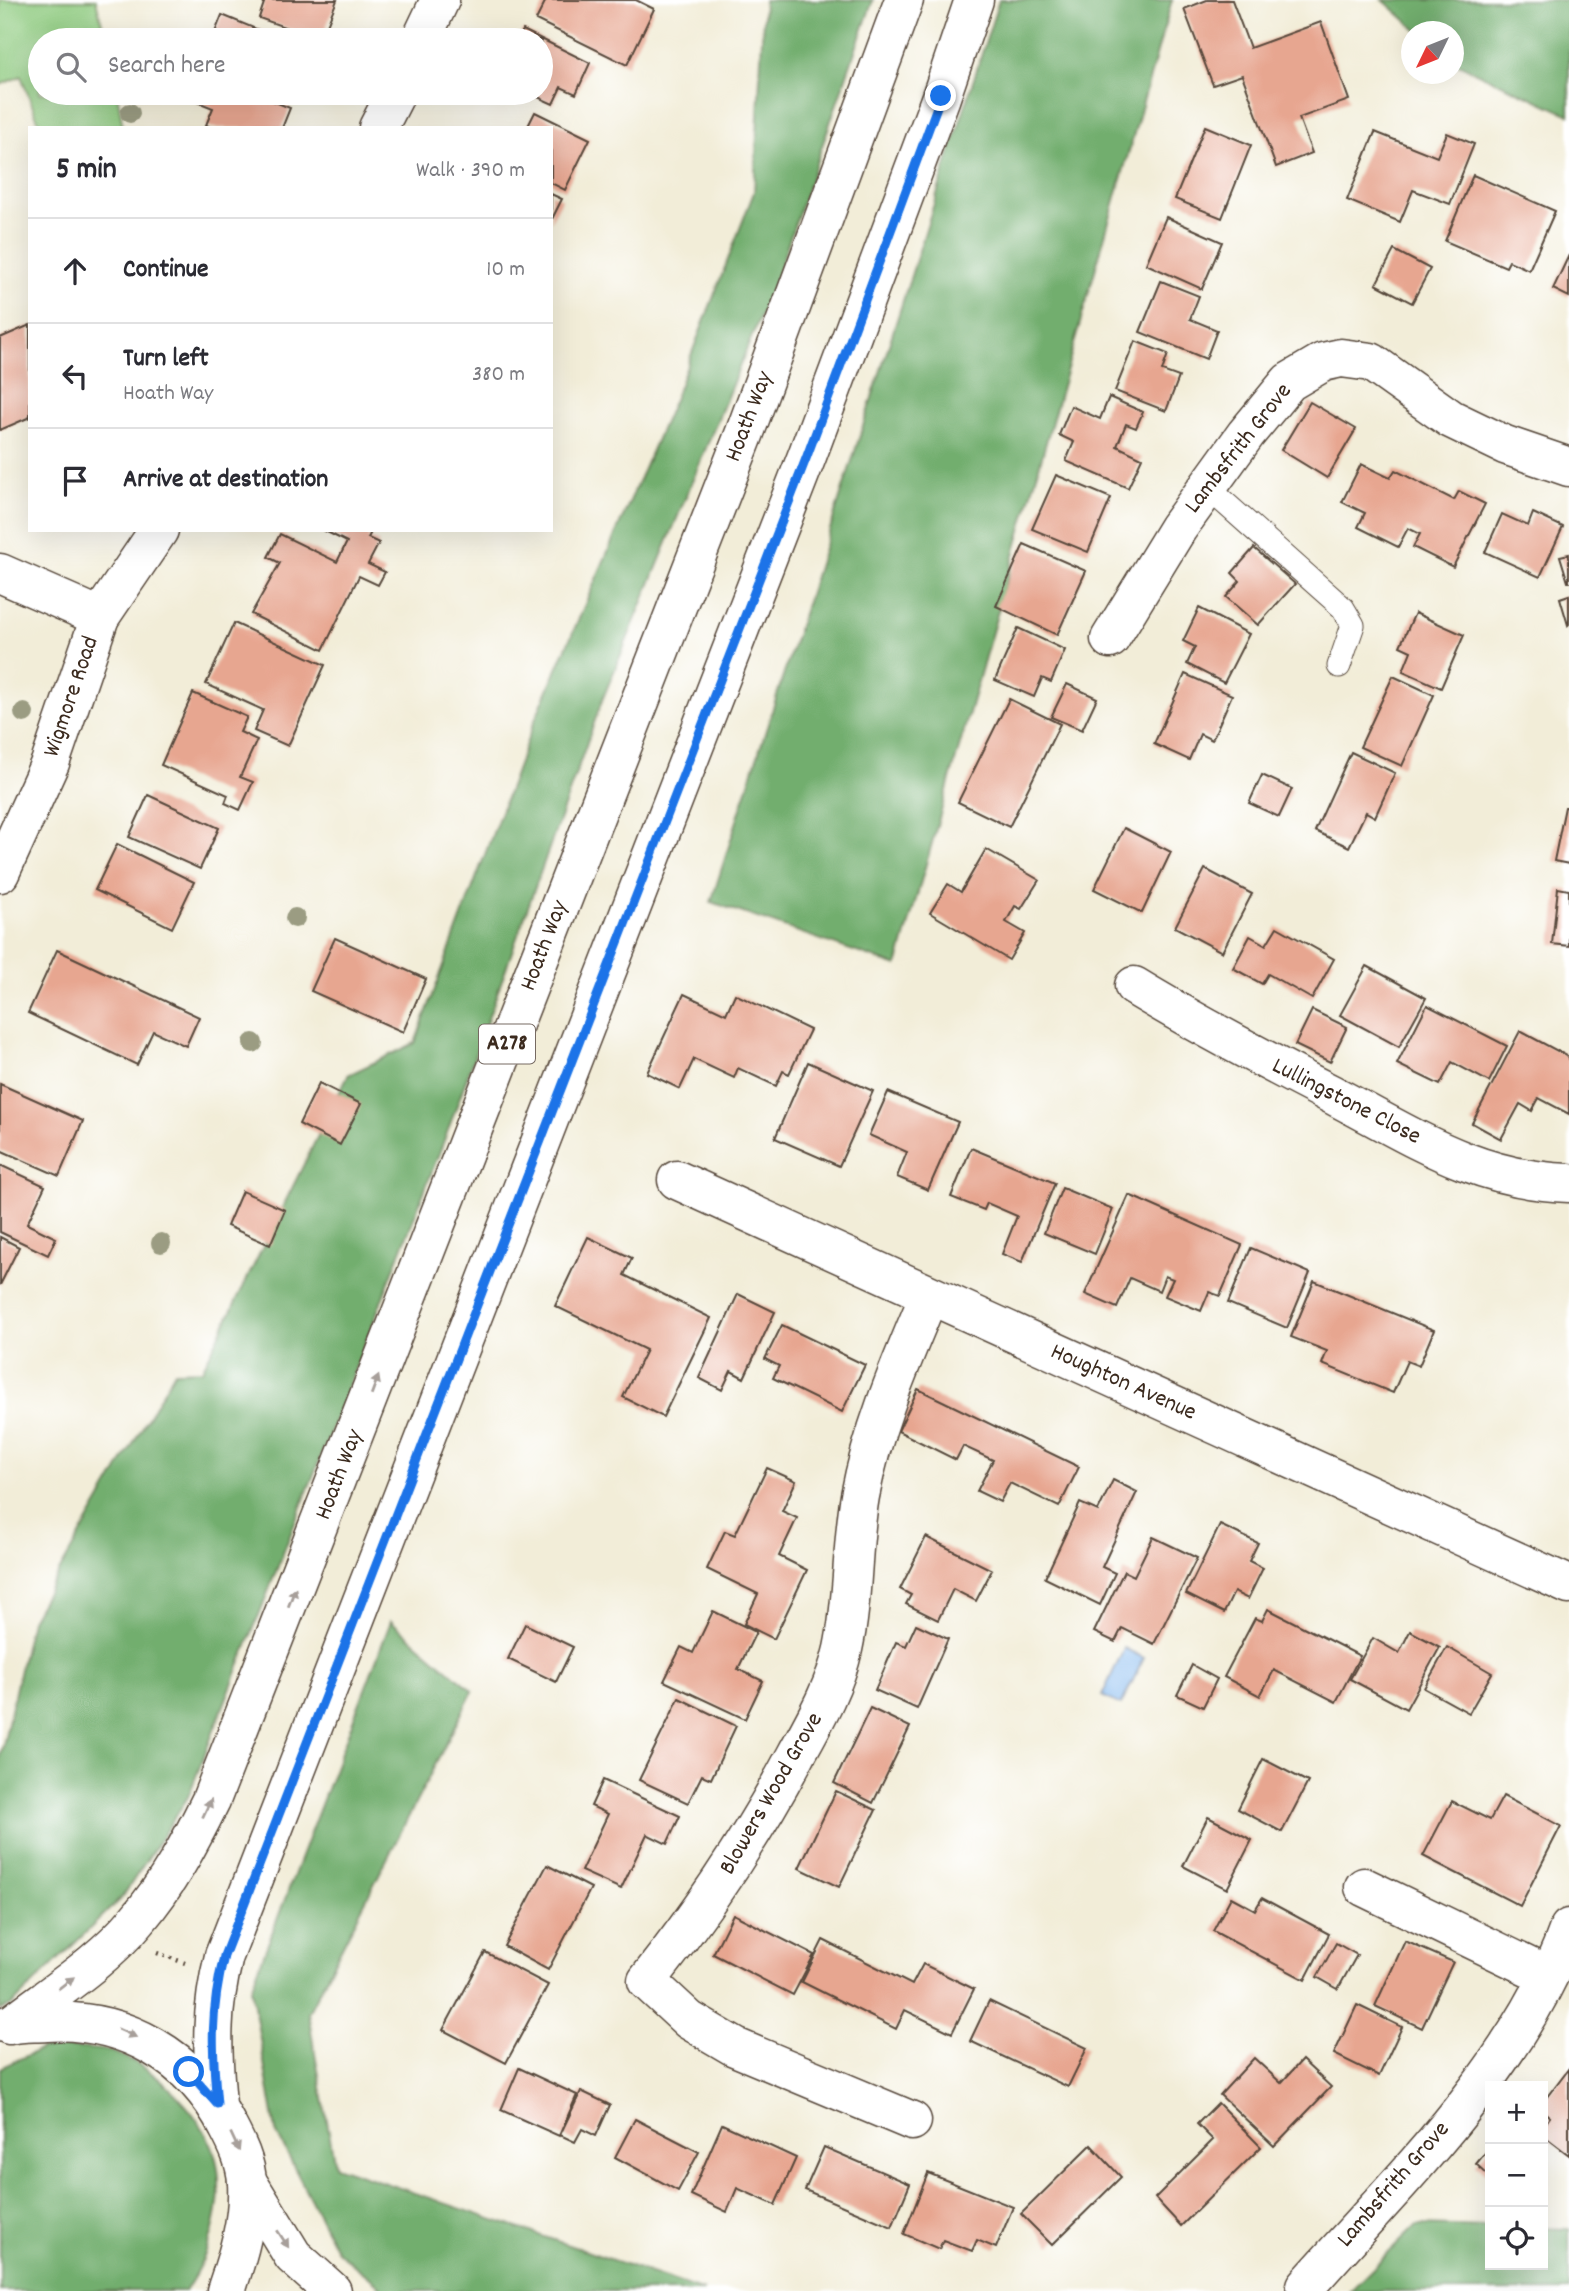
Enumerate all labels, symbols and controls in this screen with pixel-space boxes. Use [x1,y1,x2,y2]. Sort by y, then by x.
north arrow [1401,21,1464,84]
search box [28,28,553,105]
icon: search [52,48,90,86]
text: Search here [108,48,226,85]
route end [925,80,956,111]
text: 5 min [56,150,117,193]
text: Walk · 390 m [416,155,525,188]
icon: ahead [56,252,94,290]
text: Continue [123,252,208,289]
text: 10 m [486,254,525,287]
text: Turn left [123,341,209,378]
icon: left [56,357,94,395]
text: 380 m [472,359,525,392]
street label: Hoath Way [717,366,783,467]
street label: Lambsfrith Grove [1177,377,1301,521]
text: Hoath Way [123,378,213,411]
icon: arrive [56,462,94,500]
text: Arrive at destination [123,462,328,499]
street label: Wigmore Road [35,632,109,762]
street label: Hoath Way [512,895,578,996]
road number: A278 [479,1024,535,1064]
street label: Lullingstone Close [1266,1050,1426,1154]
street label: Houghton Avenue [1045,1336,1201,1430]
one-way arrow [369,1374,380,1395]
street label: Hoath Way [307,1424,373,1525]
one-way arrow [287,1586,298,1607]
street label: Blowers Wood Grove [712,1706,832,1882]
one-way arrow [201,1798,213,1818]
one-way arrow [57,1976,75,1990]
one-way arrow [117,2028,138,2039]
route start [173,2056,204,2087]
map controls [1485,2081,1548,2270]
button: + [1485,2081,1548,2144]
street label: Lambsfrith Grove [1330,2114,1458,2256]
one-way arrow [229,2132,241,2152]
button: − [1485,2144,1548,2207]
button: locate [1485,2207,1548,2270]
one-way arrow [276,2230,289,2249]

